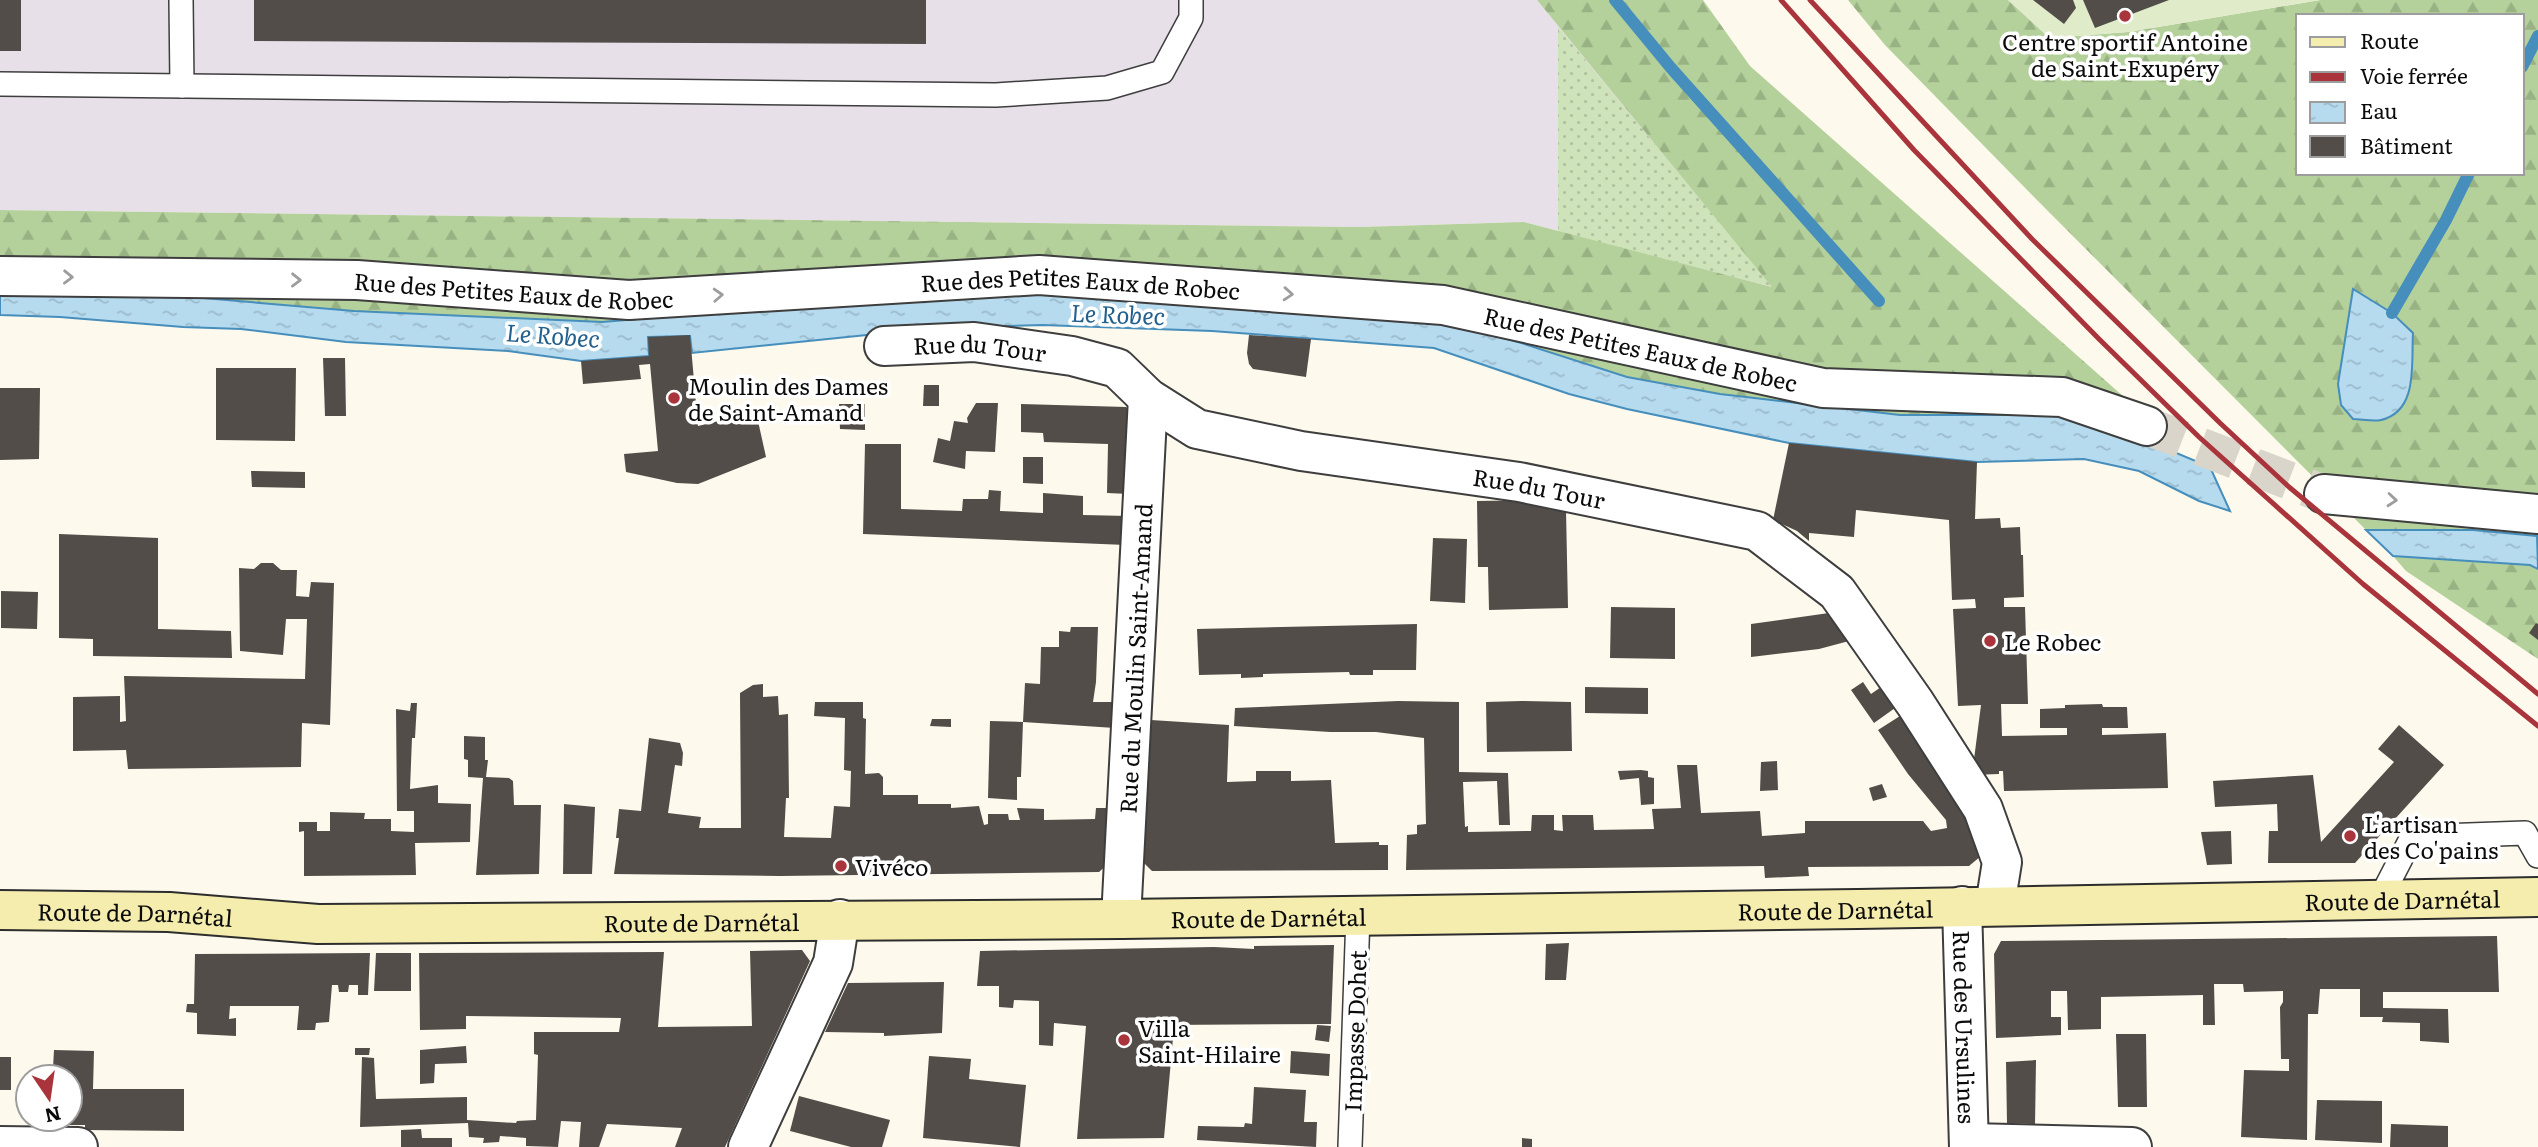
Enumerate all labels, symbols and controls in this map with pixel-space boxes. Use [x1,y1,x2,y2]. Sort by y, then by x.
marker: Centre sportif Antoine de Saint-Exupéry [2117,8,2133,24]
legend [2296,14,2524,175]
place label: Centre sportif Antoine de Saint-Exupéry [2002,24,2248,84]
text: Route [2360,24,2419,55]
text: Voie ferrée [2360,59,2468,90]
text: Eau [2360,94,2398,125]
text: Bâtiment [2360,129,2453,160]
street label: Rue des Petites Eaux de Robec [920,258,1241,307]
street label: Rue des Petites Eaux de Robec [353,263,674,317]
one-way arrow [63,269,74,285]
one-way arrow [290,272,301,287]
one-way arrow [1282,286,1293,301]
one-way arrow [713,287,724,302]
water label: Le Robec [1070,294,1166,332]
street label: Rue des Petites Eaux de Robec [1481,297,1801,399]
water label: Le Robec [505,313,601,355]
street label: Rue du Tour [912,325,1049,369]
place label: Moulin des Dames de Saint-Amand [688,368,888,428]
marker: Moulin des Dames de Saint-Amand [666,390,682,406]
street label: Rue du Tour [1471,459,1608,516]
one-way arrow [2387,492,2398,507]
street label: Rue du Moulin Saint-Amand [1109,502,1160,814]
place label: Le Robec [2004,624,2101,658]
marker: Le Robec [1982,633,1998,649]
place label: L'artisan des Co'pains [2364,806,2498,866]
marker: L'artisan des Co'pains [2342,828,2358,844]
place label: Vivéco [855,849,928,883]
marker: Vivéco [833,858,849,874]
street label: Route de Darnétal [2304,881,2501,918]
street label: Route de Darnétal [1737,891,1934,928]
street label: Route de Darnétal [37,893,234,934]
street label: Route de Darnétal [1170,899,1367,935]
street label: Route de Darnétal [603,904,800,939]
street label: Rue des Ursulines [1946,930,1985,1124]
street label: Impasse Dohet [1334,949,1374,1112]
place label: Villa Saint-Hilaire [1138,1010,1281,1070]
marker: Villa Saint-Hilaire [1116,1032,1132,1048]
north arrow [14,1063,84,1133]
text: N [42,1100,64,1131]

